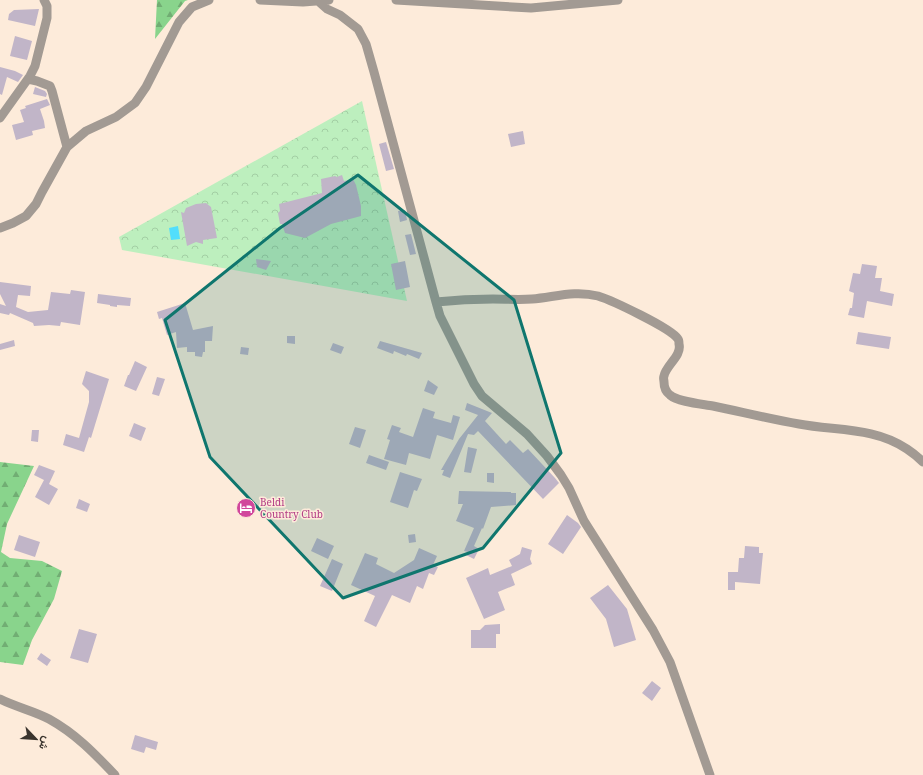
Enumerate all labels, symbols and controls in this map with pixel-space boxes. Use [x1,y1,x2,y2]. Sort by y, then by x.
place label: Beldi Country Club [260,495,323,521]
hotel icon: Beldi Country Club [235,497,257,519]
north arrow [16,719,56,759]
text: ش [36,734,55,753]

